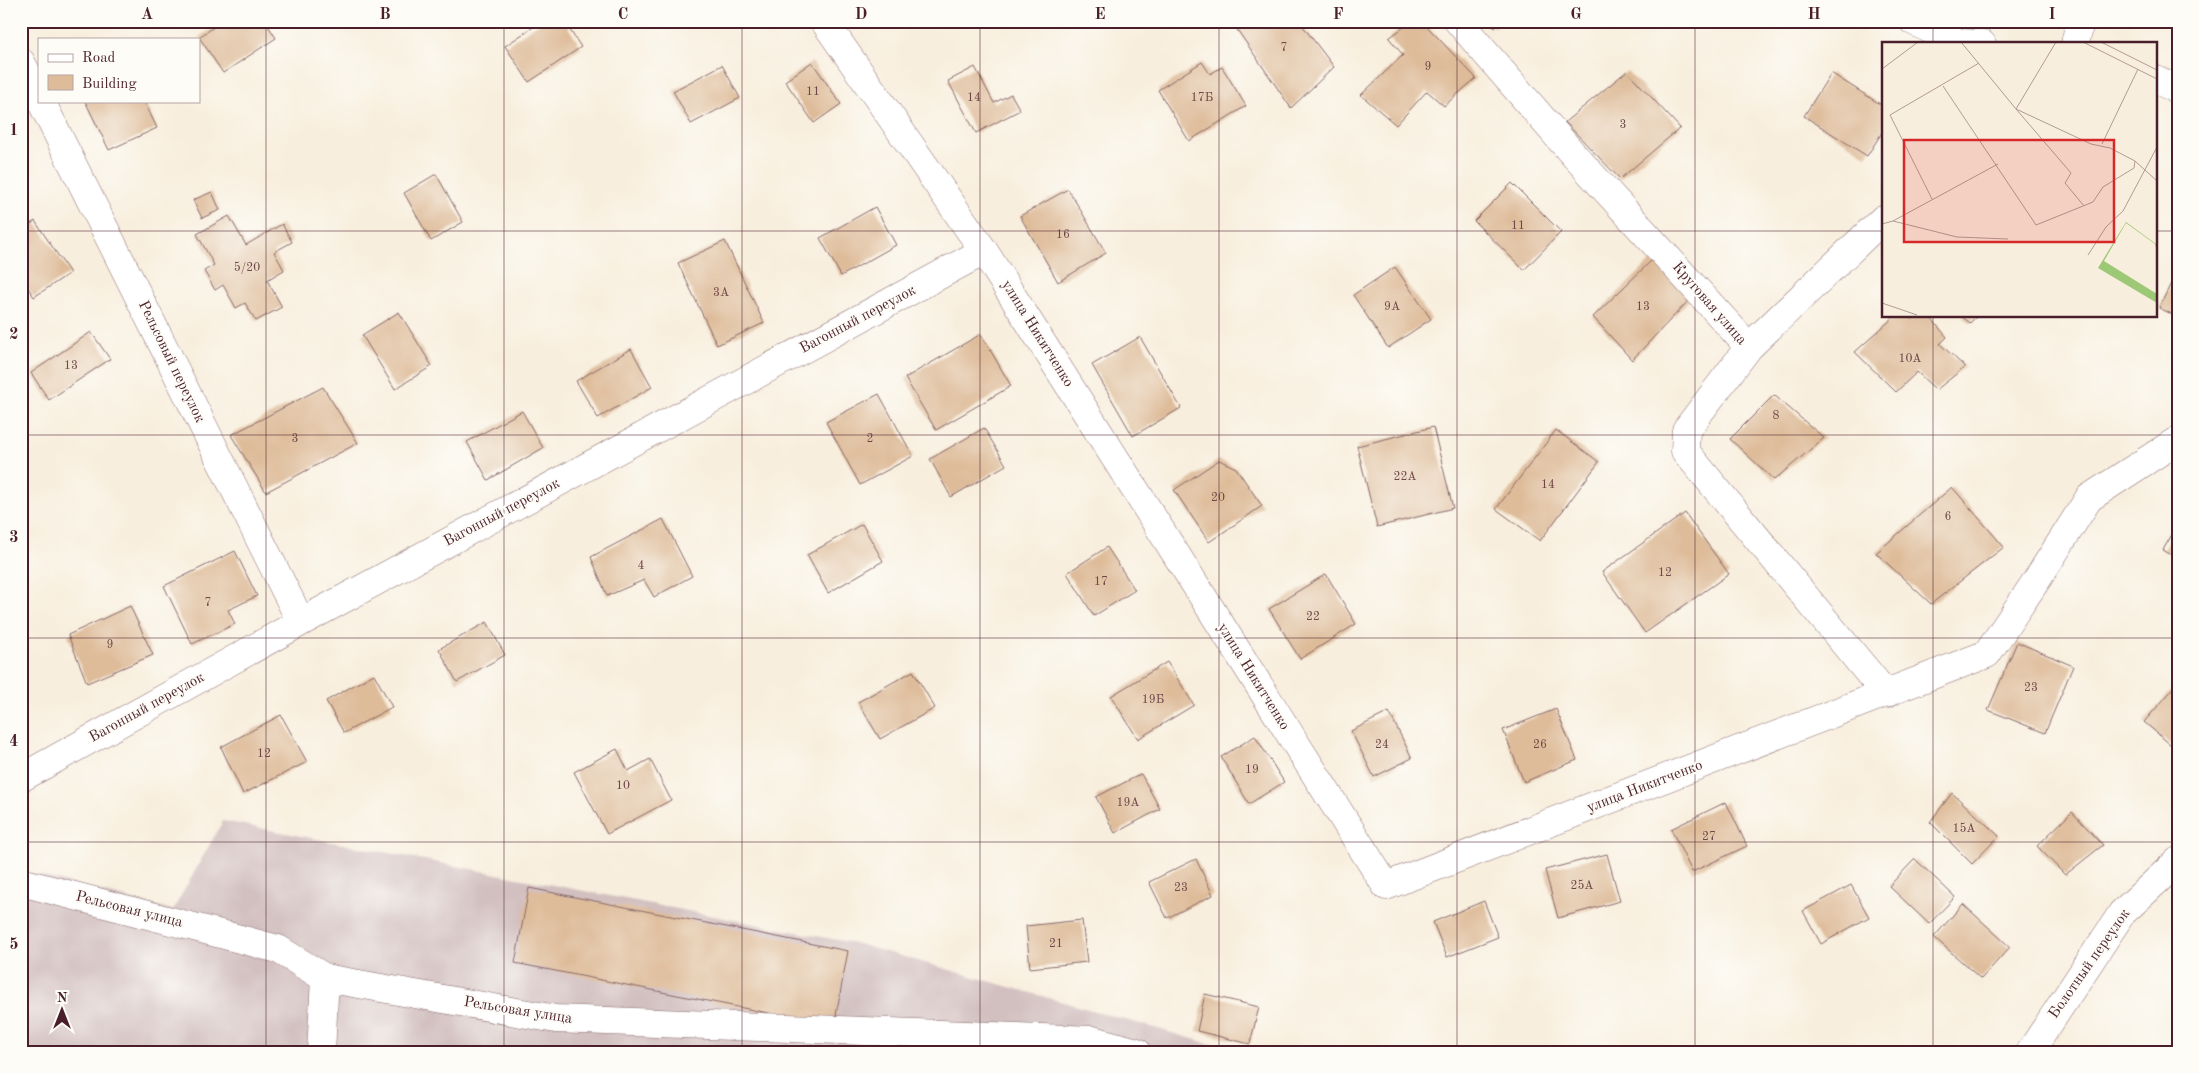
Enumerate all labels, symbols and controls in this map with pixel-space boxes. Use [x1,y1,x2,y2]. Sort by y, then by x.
text: A [141,7,153,23]
text: B [379,7,391,23]
text: C [618,7,628,23]
text: D [855,7,867,23]
text: E [1094,7,1106,23]
text: F [1333,7,1344,23]
text: G [1570,7,1582,23]
text: H [1807,7,1821,23]
text: I [2048,7,2056,23]
legend [38,38,200,102]
house number: 7 [1281,42,1287,54]
inset map [1882,42,2156,318]
text: Road [82,51,116,66]
house number: 9 [1425,61,1431,73]
text: Building [82,77,137,92]
house number: 11 [806,86,820,98]
house number: 14 [967,92,981,104]
house number: 17Б [1191,92,1213,104]
house number: 3 [1620,119,1626,131]
text: 1 [9,123,19,139]
house number: 11 [1511,220,1525,232]
house number: 16 [1056,229,1070,241]
street label: Круговая улица [1669,260,1749,349]
house number: 5/20 [234,261,260,274]
street label: улица Никитченко [998,278,1076,390]
street label: Вагонный переулок [798,283,919,357]
house number: 3А [713,287,729,299]
street label: Рельсовый переулок [135,299,207,426]
house number: 9А [1384,301,1400,313]
house number: 13 [1636,301,1650,313]
text: 2 [9,327,19,343]
house number: 10А [1898,353,1922,365]
house number: 13 [64,360,78,372]
house number: 8 [1773,410,1780,422]
house number: 3 [292,433,298,445]
house number: 2 [867,433,873,445]
house number: 22А [1393,471,1417,483]
street label: Вагонный переулок [442,476,563,550]
house number: 14 [1541,479,1555,491]
house number: 20 [1211,492,1225,504]
house number: 6 [1945,511,1952,523]
text: 3 [9,530,19,546]
house number: 4 [638,560,645,572]
house number: 12 [1658,567,1672,579]
house number: 17 [1094,576,1108,588]
house number: 7 [205,597,211,609]
house number: 22 [1306,611,1320,623]
street label: улица Никитченко [1214,621,1292,733]
house number: 9 [107,639,113,651]
street label: Вагонный переулок [87,670,207,746]
house number: 23 [2024,682,2038,694]
house number: 19Б [1142,694,1164,706]
text: 4 [9,734,19,750]
house number: 24 [1375,739,1389,751]
house number: 26 [1533,739,1547,751]
house number: 12 [257,748,271,760]
street label: улица Никитченко [1585,758,1705,816]
house number: 19 [1245,764,1259,776]
house number: 10 [616,780,630,792]
house number: 19А [1116,797,1140,809]
house number: 15А [1952,822,1976,835]
house number: 27 [1702,831,1716,843]
house number: 25А [1570,879,1594,892]
house number: 23 [1174,882,1188,894]
street label: Рельсовая улица [74,889,185,931]
street label: Болотный переулок [2047,906,2134,1022]
text: 5 [9,937,19,953]
house number: 21 [1049,938,1063,950]
north arrow [38,986,88,1036]
text: N [57,991,68,1005]
street label: Рельсовая улица [463,995,574,1027]

